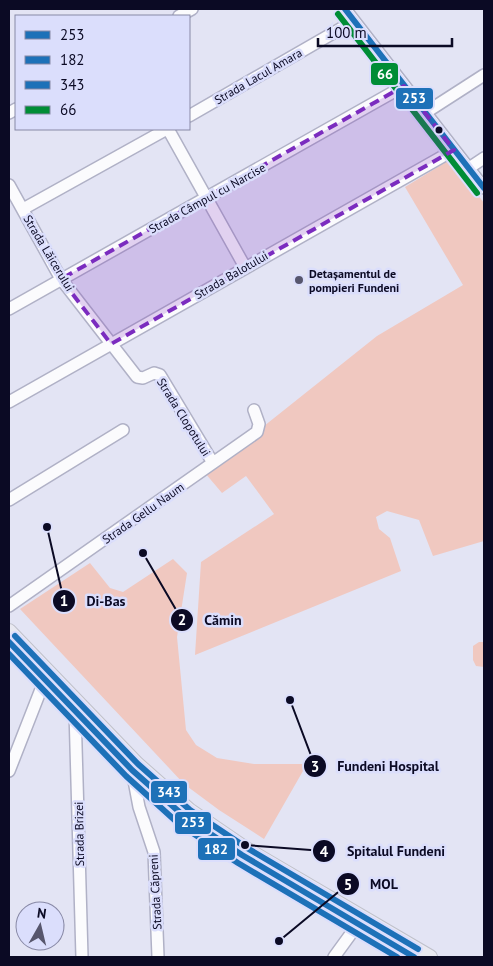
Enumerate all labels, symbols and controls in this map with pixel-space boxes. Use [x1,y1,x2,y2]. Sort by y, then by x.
legend [15,15,190,130]
scale bar [318,15,452,47]
text: 100 m [326,23,367,42]
text: 253 [60,25,85,44]
street label: Strada Lacul Amara [211,45,305,107]
text: 182 [60,50,85,69]
line badge: 66 [370,62,399,86]
text: 66 [377,65,393,83]
text: 343 [60,75,85,94]
line badge: 253 [395,87,434,110]
text: 253 [402,89,426,107]
text: 66 [60,100,76,119]
unlabelled marker [434,125,444,135]
street label: Strada Câmpul cu Narcise [146,160,268,236]
street label: Strada Lăicerului [20,212,78,294]
street label: Strada Balotului [191,248,271,302]
place label: Detașamentul de pompieri Fundeni [309,266,399,295]
marker: Detașamentul de pompieri Fundeni [293,274,305,286]
street label: Strada Clopotului [154,375,214,459]
street label: Strada Gellu Naum [99,479,187,547]
callout: Di-Bas [51,587,135,616]
text: 1 [60,591,68,610]
text: Di-Bas [87,592,126,610]
callout: Cămin [169,605,252,634]
text: 2 [178,610,186,629]
text: Cămin [204,611,242,629]
callout: Fundeni Hospital [302,752,449,781]
text: 3 [311,757,319,776]
text: Fundeni Hospital [337,757,440,775]
line badge: 343 [150,780,188,804]
text: 343 [157,783,181,801]
street label: Strada Brizei [71,801,87,867]
line badge: 253 [174,811,212,835]
text: 253 [181,813,205,831]
line badge: 182 [197,837,236,861]
callout: Spitalul Fundeni [312,837,455,866]
text: 182 [204,840,228,858]
text: 4 [320,842,329,861]
text: Spitalul Fundeni [347,842,445,860]
street label: Strada Căpreni [146,854,164,930]
callout: MOL [335,870,408,899]
text: 5 [344,875,352,894]
text: MOL [370,875,399,893]
north arrow [15,901,65,951]
text: N [36,904,48,923]

